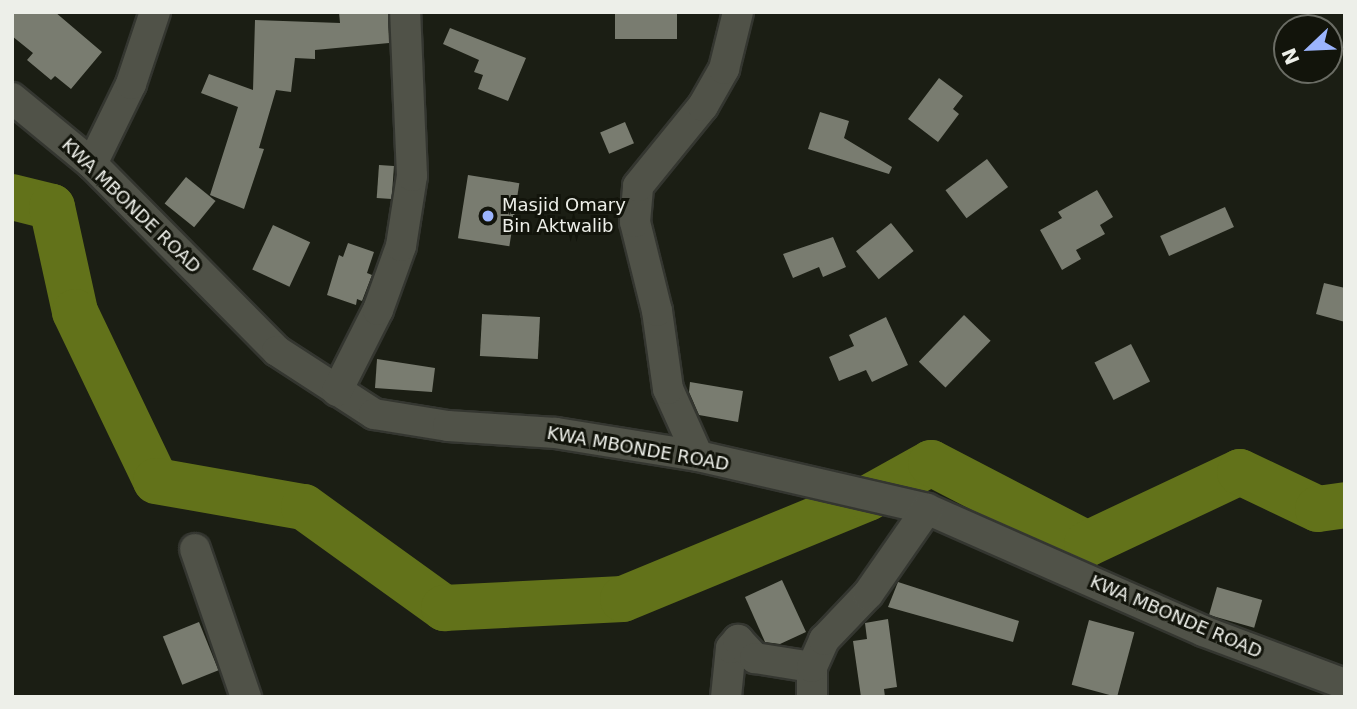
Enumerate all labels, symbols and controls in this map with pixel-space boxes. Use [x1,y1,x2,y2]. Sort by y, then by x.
north arrow [1273,14,1343,84]
text: N [1277,45,1304,68]
street label: KWA MBONDE ROAD [57,134,205,278]
place label: Masjid Omary Bin Aktwalib [502,195,626,238]
marker: Masjid Omary Bin Aktwalib [480,208,496,224]
street label: KWA MBONDE ROAD [545,422,731,476]
street label: KWA MBONDE ROAD [1087,571,1265,663]

